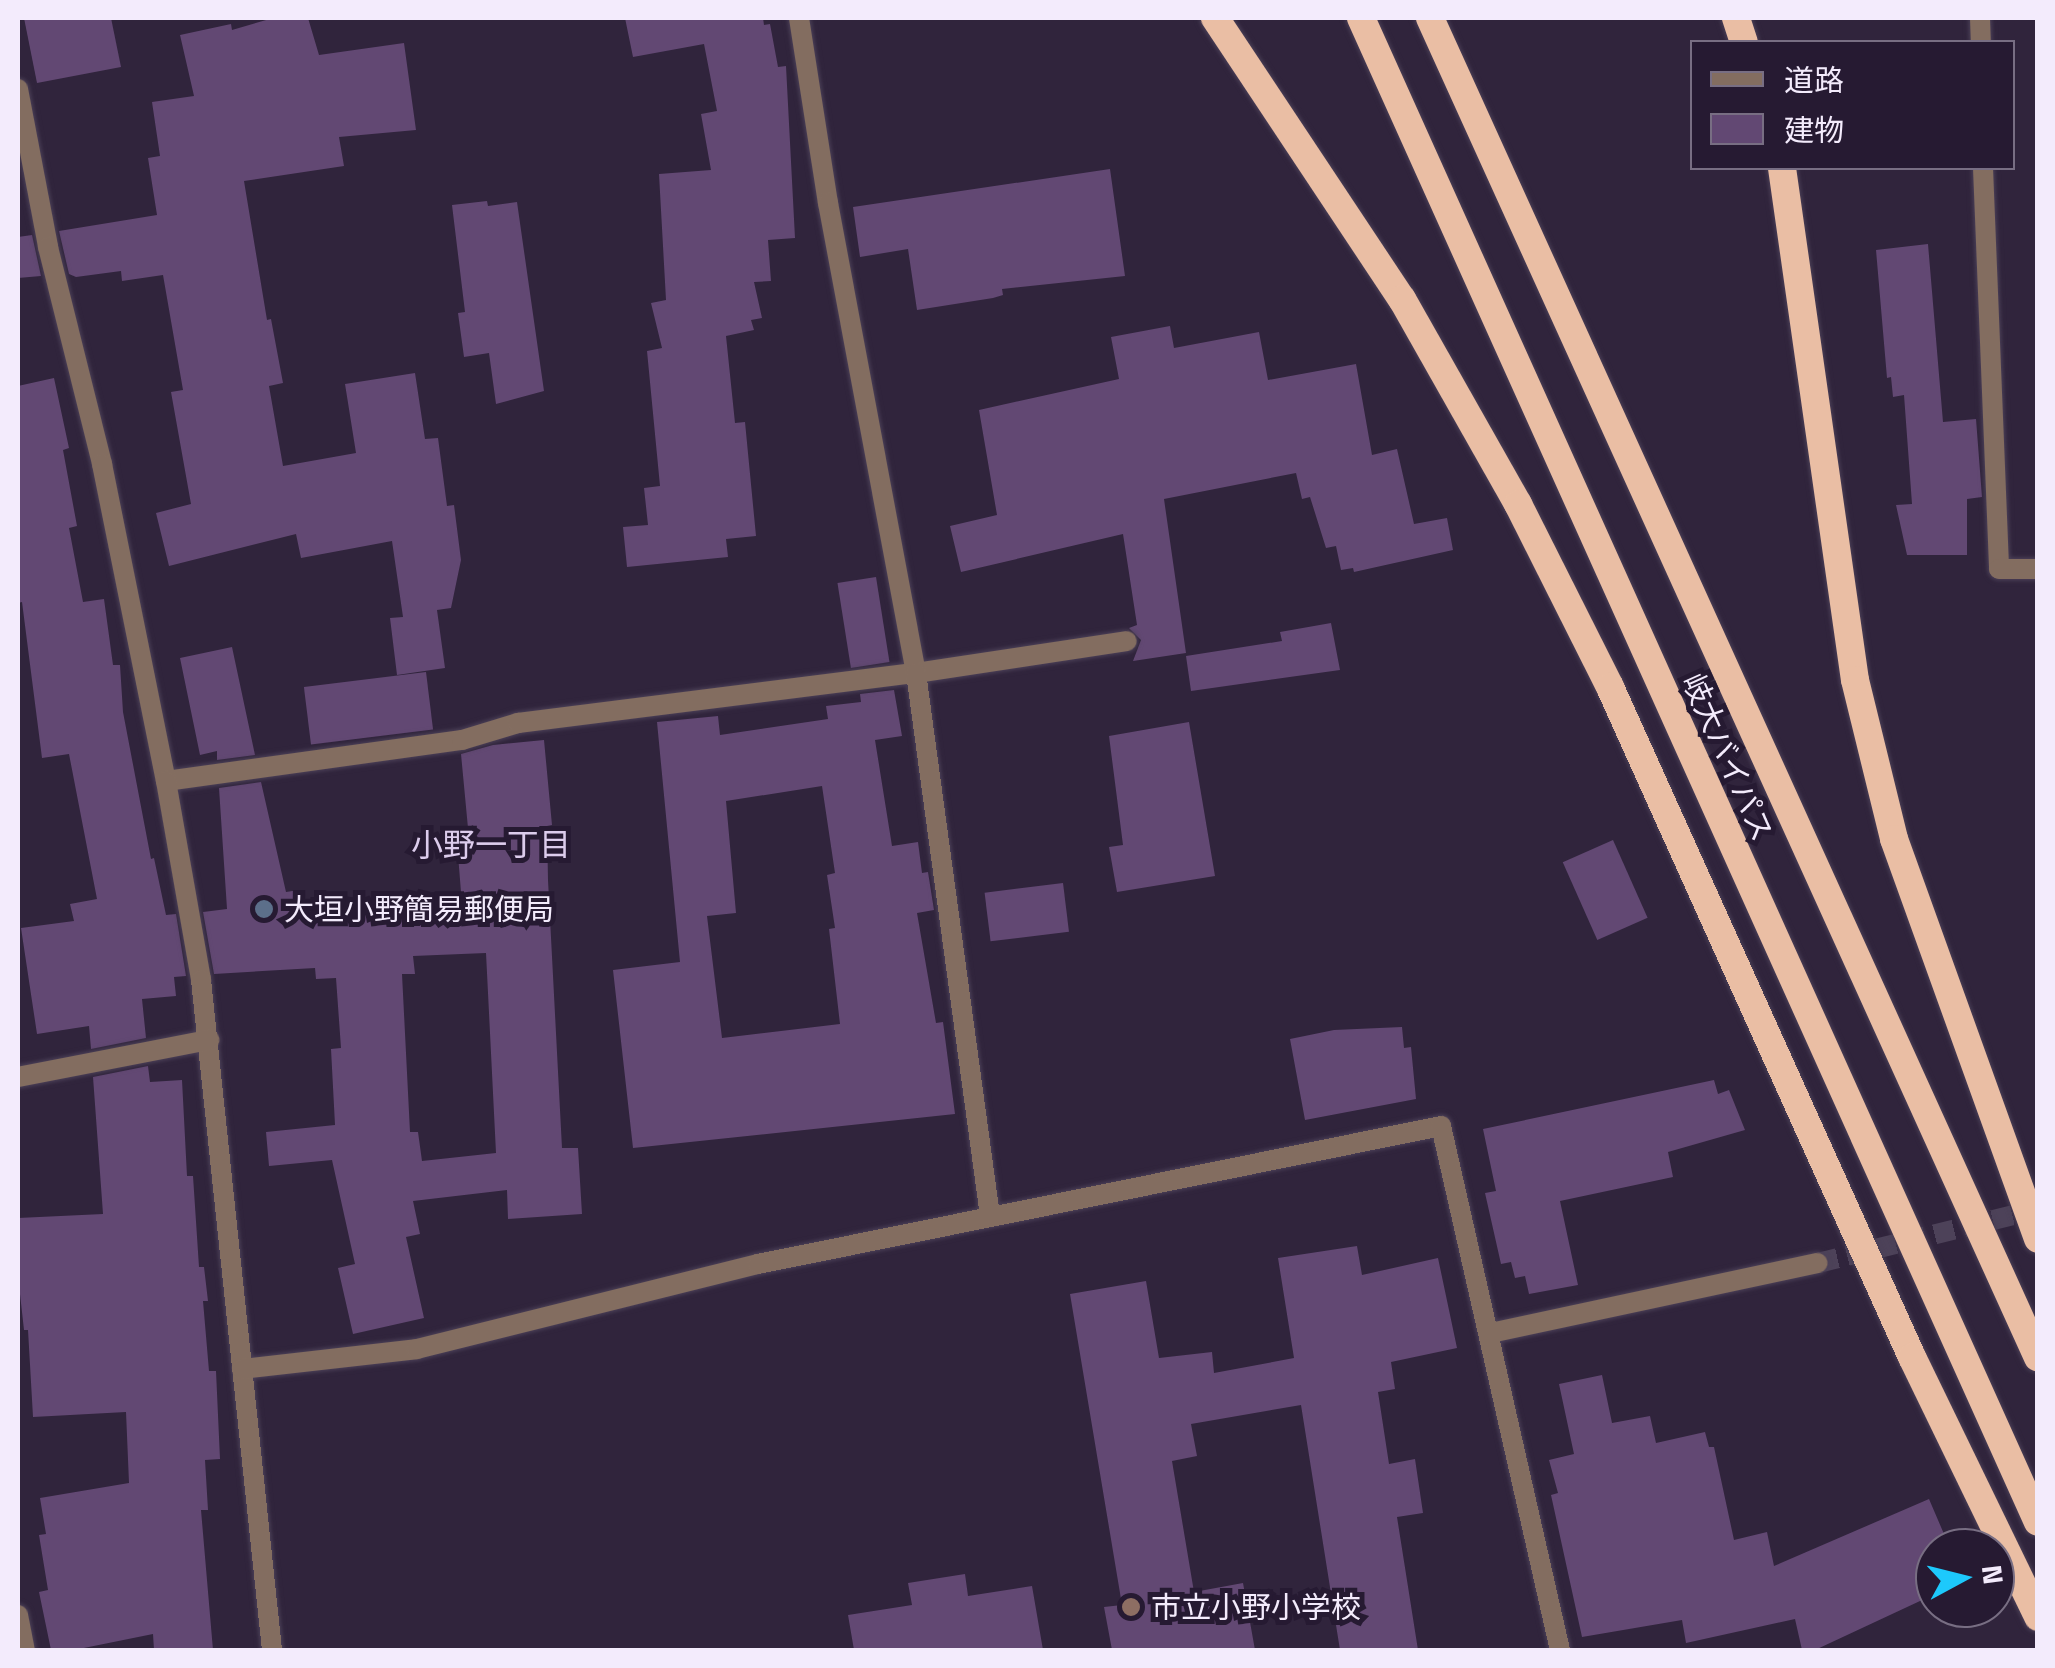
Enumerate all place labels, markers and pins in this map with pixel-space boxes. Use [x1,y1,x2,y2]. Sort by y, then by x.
place label: 大垣小野簡易郵便局 [284,891,554,927]
marker: 大垣小野簡易郵便局 [253,898,275,920]
place label: 市立小野小学校 [1151,1589,1361,1625]
marker: 市立小野小学校 [1120,1596,1142,1618]

